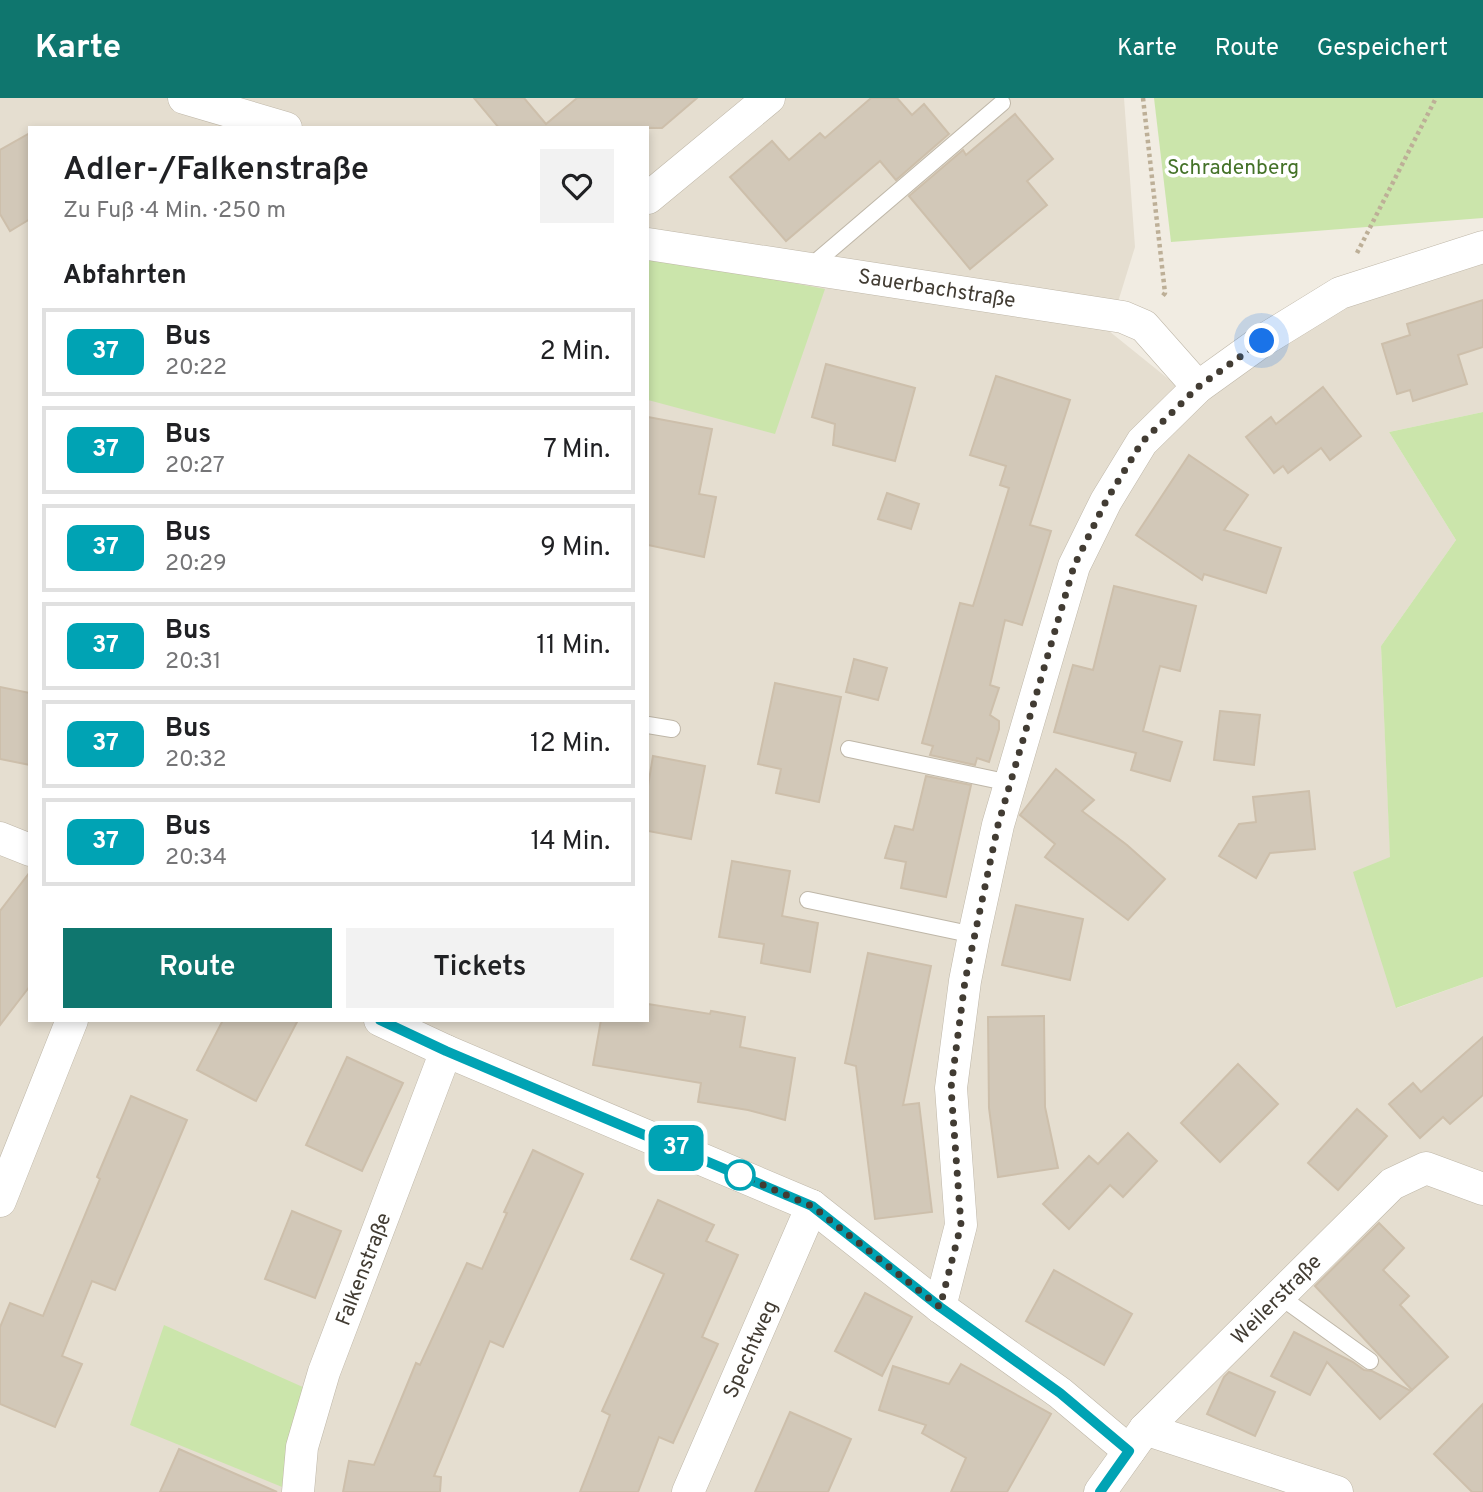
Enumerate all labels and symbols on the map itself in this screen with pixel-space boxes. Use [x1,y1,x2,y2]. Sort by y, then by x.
park label: Schradenberg [1167,155,1299,182]
street label: Sauerbachstraße [856,264,1017,315]
your location [1244,323,1279,358]
line badge: 37 [644,1125,708,1171]
unlabelled marker [725,1160,755,1190]
street label: Falkenstraße [330,1209,398,1330]
street label: Weilerstraße [1226,1249,1328,1351]
street label: Spechtweg [718,1296,785,1403]

